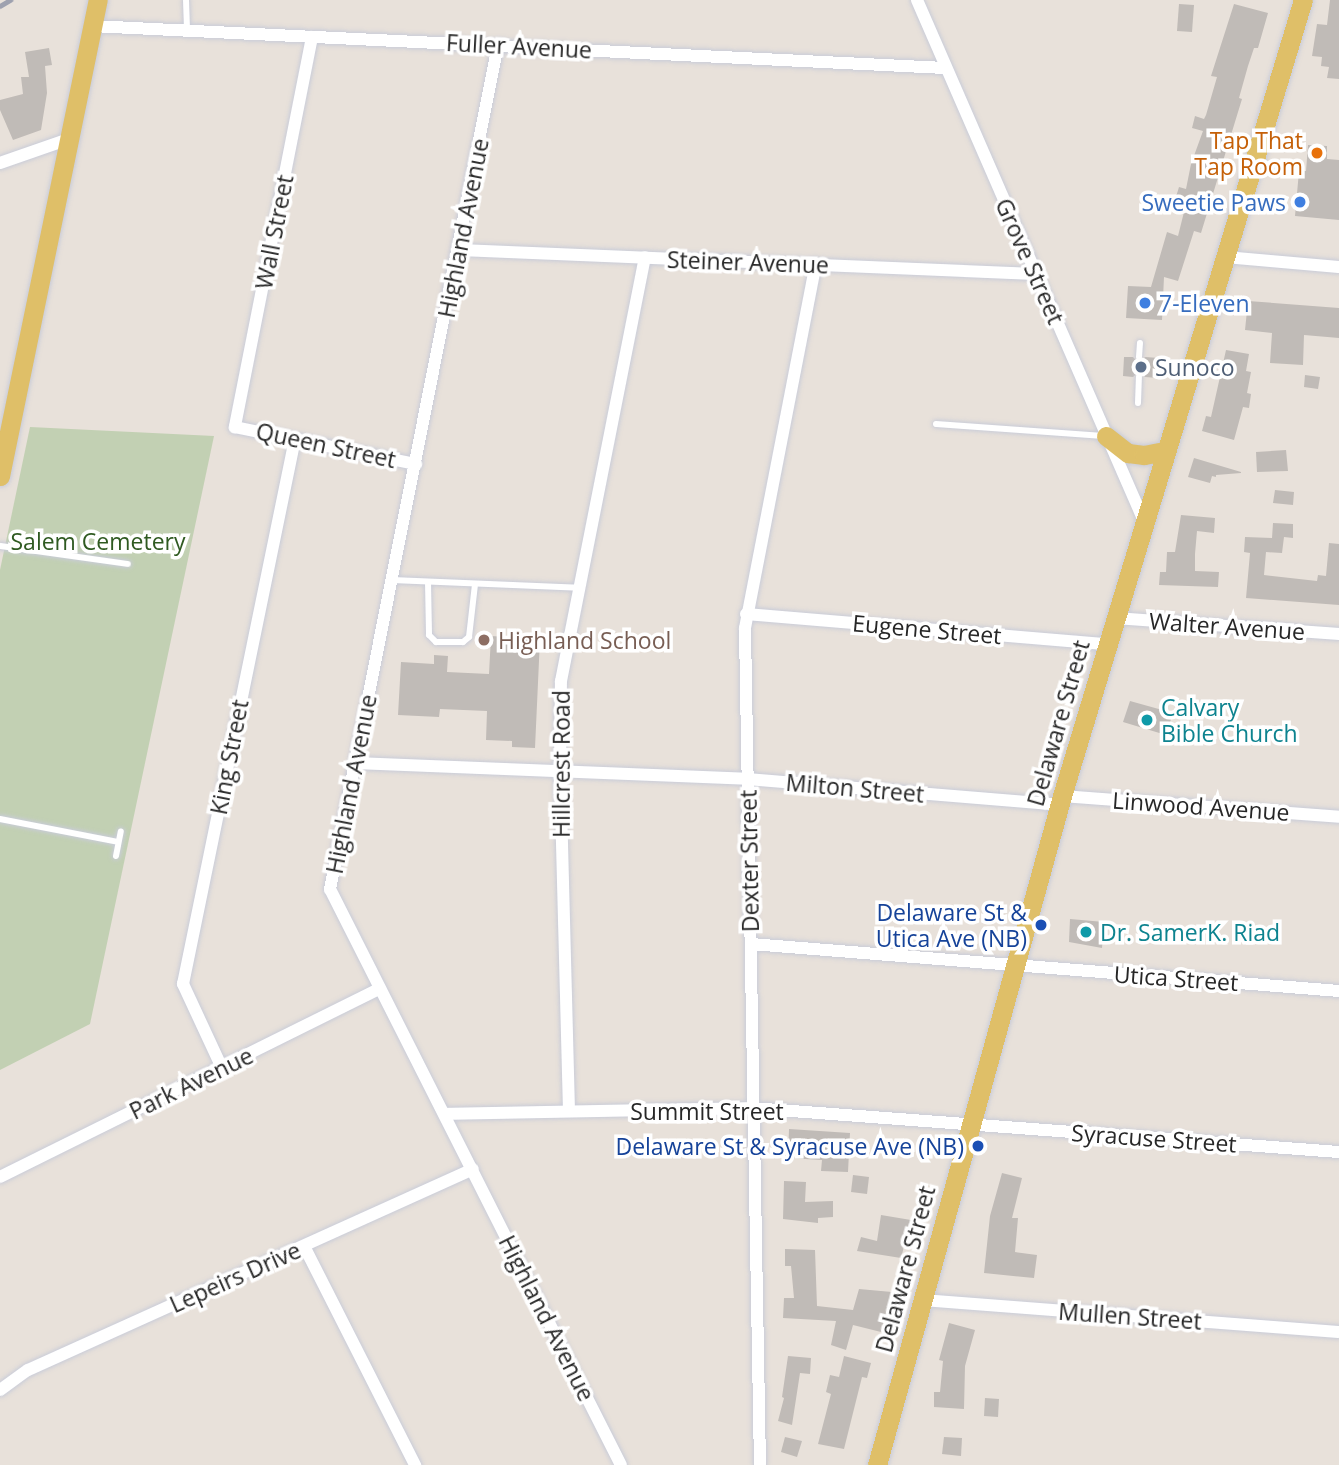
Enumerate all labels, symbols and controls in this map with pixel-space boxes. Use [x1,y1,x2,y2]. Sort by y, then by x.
street label: Fuller Avenue [445,28,593,64]
place label: Tap That Tap Room [1194,126,1303,180]
street label: Highland Avenue [432,136,494,320]
marker: Tap That Tap Room [1309,145,1325,161]
street label: Wall Street [249,173,299,291]
place label: Sweetie Paws [1141,188,1286,216]
street label: Grove Street [990,194,1070,328]
marker: Sweetie Paws [1292,194,1308,210]
street label: Steiner Avenue [667,245,829,279]
place label: 7-Eleven [1159,289,1250,317]
marker: 7-Eleven [1137,295,1153,311]
place label: Sunoco [1155,353,1235,381]
marker: Sunoco [1133,359,1149,375]
street label: Queen Street [254,417,398,473]
park label: Salem Cemetery [10,527,186,555]
street label: Walter Avenue [1148,607,1306,645]
street label: Eugene Street [851,609,1003,649]
place label: Highland School [498,626,671,654]
marker: Highland School [476,632,492,648]
street label: Delaware Street [1021,637,1095,809]
street label: Hillcrest Road [547,690,575,838]
street label: Highland Avenue [320,692,382,876]
place label: Calvary Bible Church [1161,693,1298,747]
street label: King Street [204,697,254,817]
marker: Calvary Bible Church [1139,712,1155,728]
street label: Milton Street [785,768,925,808]
street label: Linwood Avenue [1111,786,1291,826]
street label: Dexter Street [734,790,764,932]
place label: Delaware St & Utica Ave (NB) [876,898,1027,952]
marker: Delaware St & Utica Ave (NB) [1033,917,1049,933]
place label: Dr. SamerK. Riad [1100,918,1280,946]
marker: Dr. SamerK. Riad [1078,924,1094,940]
street label: Utica Street [1113,960,1239,996]
street label: Park Avenue [125,1041,257,1125]
street label: Summit Street [630,1097,784,1125]
street label: Syracuse Street [1070,1118,1238,1158]
place label: Delaware St & Syracuse Ave (NB) [615,1132,964,1160]
marker: Delaware St & Syracuse Ave (NB) [970,1138,986,1154]
street label: Delaware Street [869,1183,941,1355]
street label: Highland Avenue [493,1231,601,1405]
street label: Lepeirs Drive [165,1236,305,1318]
street label: Mullen Street [1057,1297,1203,1335]

